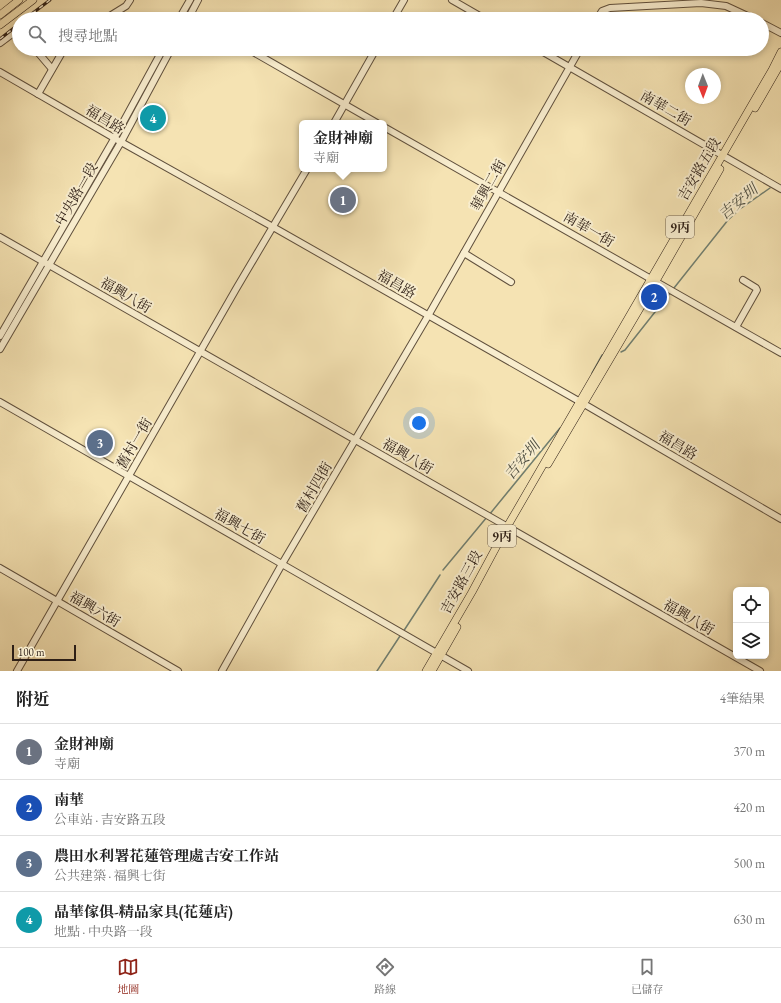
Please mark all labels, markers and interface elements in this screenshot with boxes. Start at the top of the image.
search box [12,12,769,56]
icon: search [26,23,48,45]
text: 搜尋地點 [58,26,118,45]
north arrow [685,68,721,104]
street label: 南華二街 [637,86,695,130]
street label: 福昌路 [82,100,128,138]
pin: 4 [140,103,166,133]
popup [299,120,387,172]
text: 金財神廟 [313,128,373,147]
street label: 吉安路五段 [674,134,724,204]
text: 寺廟 [313,149,339,166]
street label: 華興二街 [467,156,509,214]
street label: 中央路一段 [51,159,101,229]
water label: 吉安圳 [714,178,763,223]
pin: 1 [330,185,356,215]
street label: 南華一街 [560,207,618,251]
road number: 9丙 [666,216,694,238]
street label: 福昌路 [374,266,420,302]
street label: 福興八街 [97,273,155,317]
pin: 2 [641,282,667,312]
your location [409,413,429,433]
street label: 舊村一街 [112,414,156,472]
street label: 福昌路 [655,426,701,464]
pin: 3 [87,428,113,458]
street label: 福興八街 [379,434,437,478]
water label: 吉安圳 [500,434,545,483]
street label: 舊村四街 [292,458,336,516]
street label: 福興七街 [211,504,269,548]
road number: 9丙 [488,525,516,547]
street label: 吉安路三段 [436,547,486,617]
street label: 福興六街 [66,587,124,631]
map controls [733,587,769,659]
button: locate [733,587,769,623]
street label: 福興八街 [660,595,718,639]
button: layers [733,623,769,659]
scale bar [12,643,76,662]
text: 100 m [18,645,45,659]
text: 附近 [16,688,50,710]
text: 4筆結果 [720,690,765,707]
text: 金財神廟 [54,734,114,753]
text: 1 [26,743,32,760]
text: 370 m [734,743,765,760]
text: 寺廟 [54,755,80,772]
text: 南華 [54,790,84,809]
text: 2 [26,799,32,816]
text: 420 m [734,799,765,816]
text: 公車站 · 吉安路五段 [54,811,166,828]
text: 農田水利署花蓮管理處吉安工作站 [54,846,279,865]
text: 3 [26,855,32,872]
text: 500 m [734,855,765,872]
text: 公共建築 · 福興七街 [54,867,166,884]
text: 晶華傢俱-精品家具(花蓮店) [54,902,233,921]
text: 4 [26,911,32,928]
text: 630 m [734,911,765,928]
text: 地點 · 中央路一段 [54,923,153,940]
tab: 地圖 [117,956,139,996]
tab: 路線 [374,956,396,996]
tab: 已儲存 [631,956,664,996]

